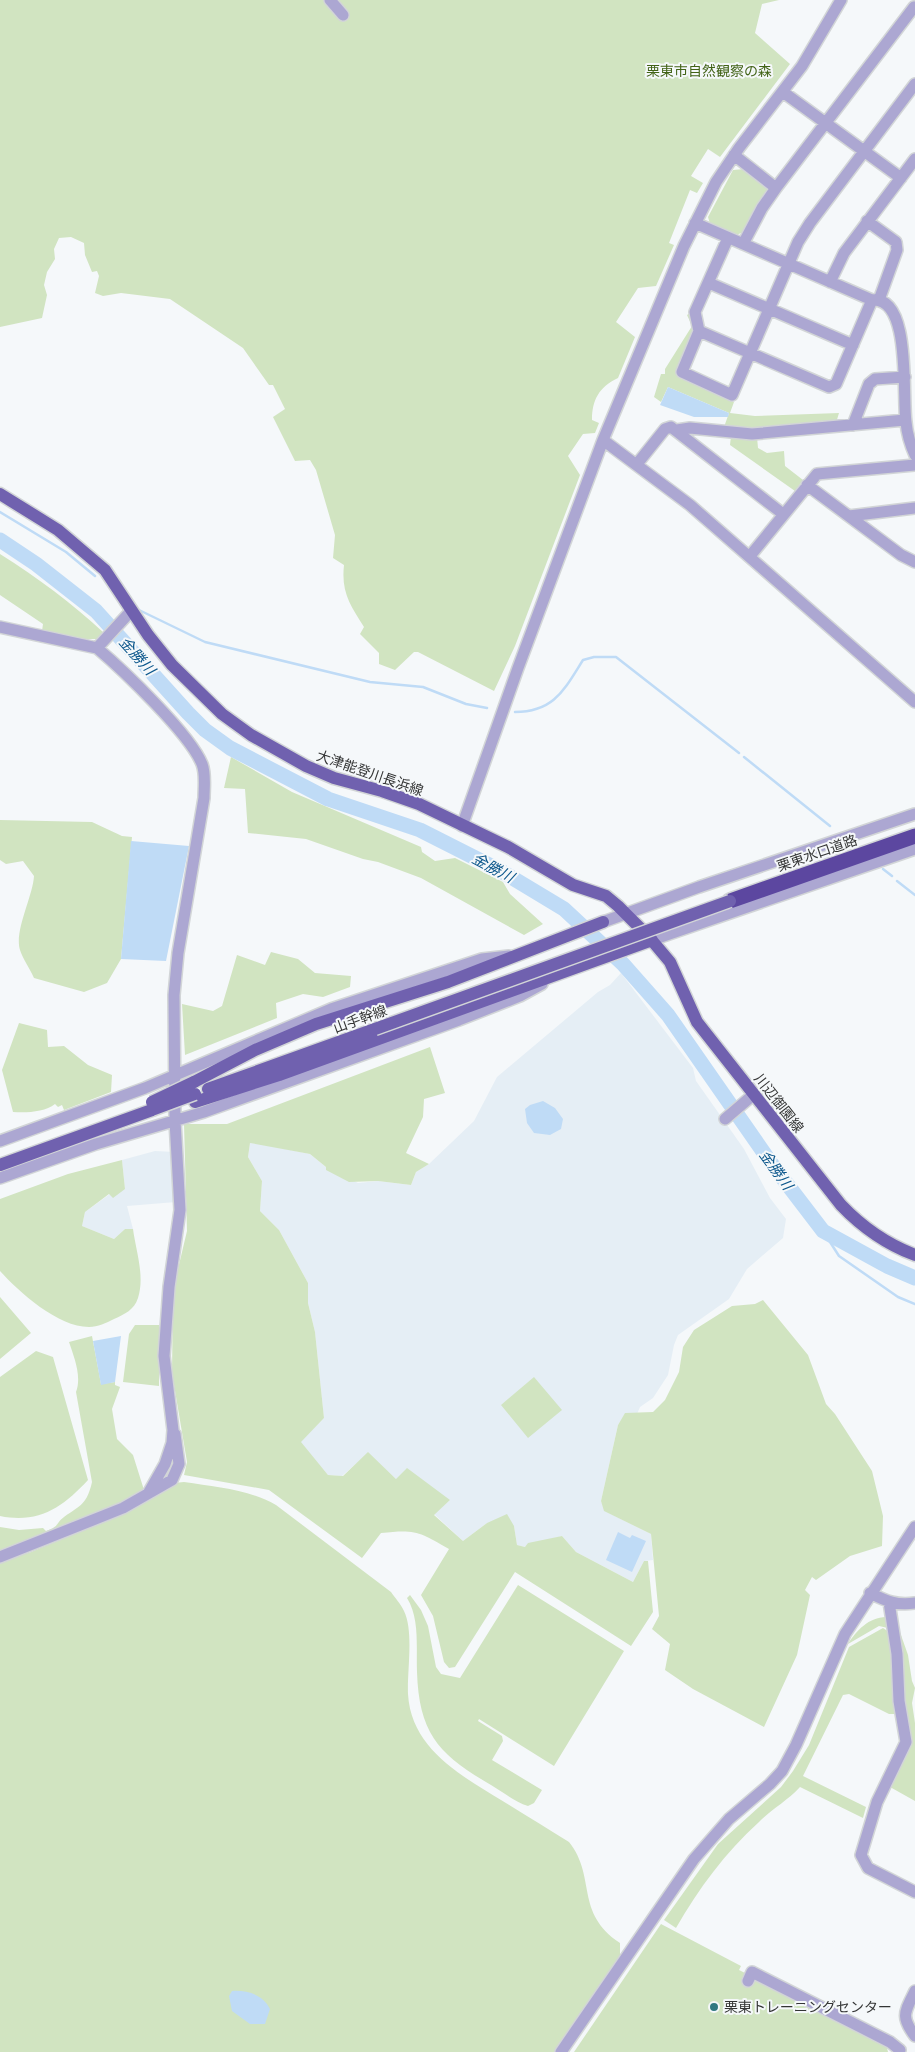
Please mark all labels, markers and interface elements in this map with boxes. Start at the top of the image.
park label: 栗東市自然観察の森 [646,63,772,79]
water label: 金勝川 [115,633,160,680]
street label: 大津能登川長浜線 [314,747,426,799]
street label: 栗東水口道路 [775,832,859,874]
water label: 金勝川 [469,849,519,887]
street label: 山手幹線 [331,1002,389,1036]
street label: 川辺御園線 [751,1070,807,1136]
water label: 金勝川 [755,1147,798,1195]
place label: 栗東トレーニングセンター [724,1999,892,2015]
marker: 栗東トレーニングセンター [708,2001,720,2013]

